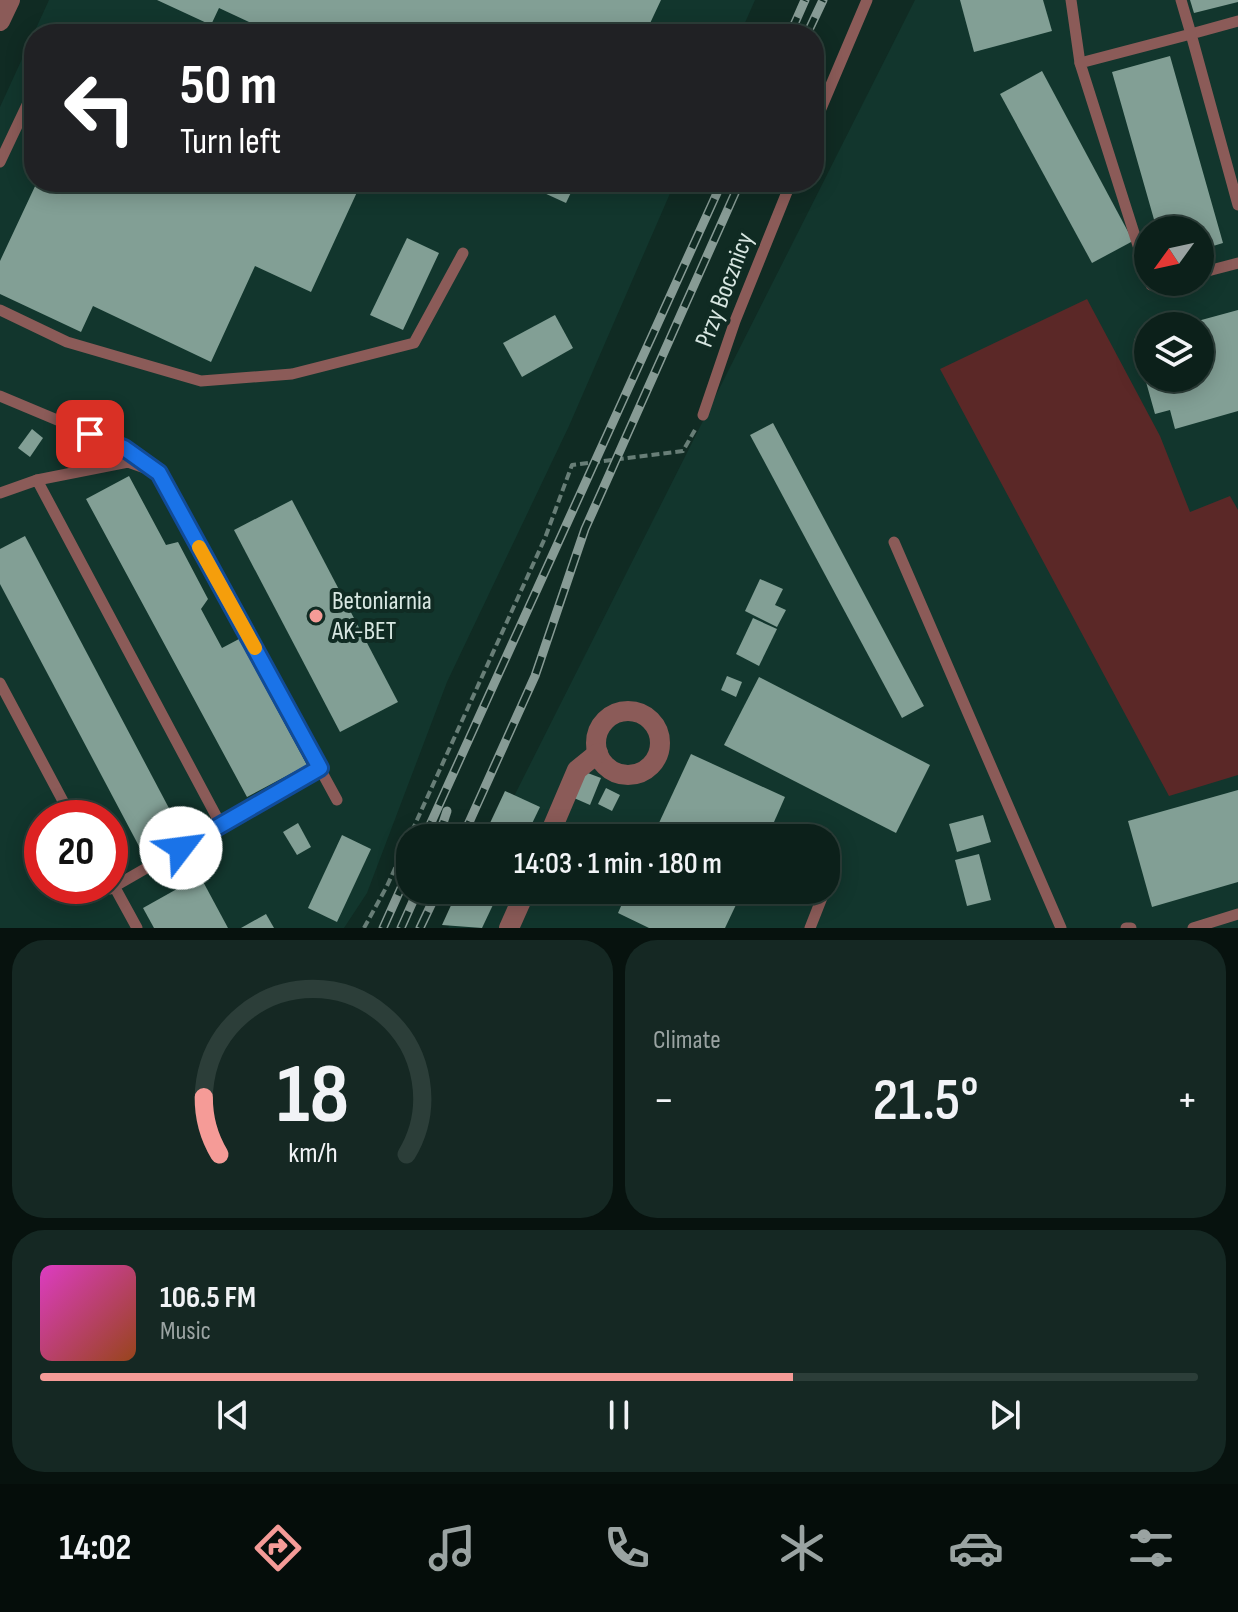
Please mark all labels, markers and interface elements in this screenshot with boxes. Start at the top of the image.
text: 50 m [180,53,277,120]
icon: left [48,56,152,160]
text: Turn left [180,121,281,164]
north arrow [1134,216,1214,296]
map controls [1134,216,1214,392]
street label: Przy Bocznicy [689,228,761,352]
button: layers [1134,312,1214,392]
pin [56,400,124,468]
icon: arrive [68,412,112,456]
place label: Betoniarnia AK-BET [331,586,432,647]
marker: Betoniarnia AK-BET [307,607,325,625]
speed limit sign: 20 [24,800,128,904]
position arrow [139,806,223,890]
text: 14:03 · 1 min · 180 m [514,846,722,882]
text: Climate [653,1025,721,1056]
text: 18 [277,1046,348,1146]
text: 21.5° [872,1065,979,1137]
text: − [653,1074,675,1127]
text: + [1176,1074,1198,1127]
text: km/h [288,1136,337,1171]
text: 106.5 FM [160,1280,256,1316]
text: Music [160,1316,211,1347]
icon: previous [211,1393,255,1437]
icon: pause [597,1393,641,1437]
icon: next [983,1393,1027,1437]
icon: directions [250,1520,306,1576]
icon: music [424,1520,480,1576]
icon: phone [599,1520,655,1576]
icon: climate [774,1520,830,1576]
icon: car [948,1520,1004,1576]
icon: filters [1123,1520,1179,1576]
text: 14:02 [59,1527,131,1570]

